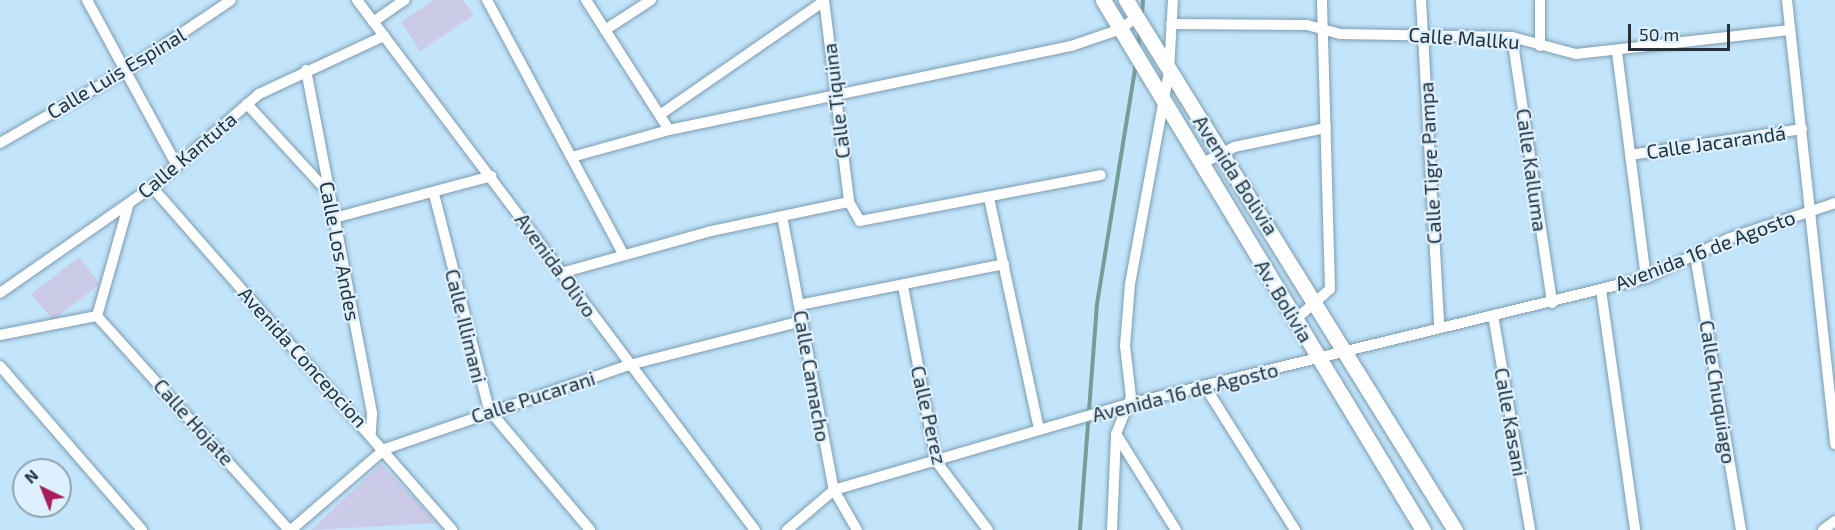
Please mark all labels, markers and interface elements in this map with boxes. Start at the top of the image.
scale bar [1631,12,1733,50]
street label: Calle Luis Espinal [42,22,190,124]
street label: Calle Mallku [1408,22,1520,54]
text: 50 m [1639,23,1679,45]
street label: Calle Tiquina [817,42,855,160]
street label: Calle Tigre Pampa [1414,81,1446,245]
street label: Calle Kantuta [133,107,241,203]
street label: Calle Kalluma [1511,107,1553,233]
street label: Avenida Bolivia [1188,111,1284,239]
street label: Calle Jacarandá [1644,120,1788,164]
street label: Calle Los Andes [315,179,365,323]
street label: Avenida 16 de Agosto [1611,205,1799,295]
street label: Avenida Olivo [510,208,602,322]
street label: Av. Bolivia [1250,255,1318,347]
street label: Calle Illimani [440,267,492,385]
street label: Avenida Concepcion [234,282,372,432]
street label: Calle Camacho [789,308,835,444]
street label: Calle Chuquiago [1695,318,1741,466]
street label: Avenida 16 de Agosto [1089,357,1281,427]
street label: Calle Perez [906,363,952,467]
street label: Calle Pucarani [468,366,598,428]
street label: Calle Kasani [1490,366,1532,478]
street label: Calle Hojate [149,374,239,470]
north arrow [12,458,72,518]
text: N [20,465,41,487]

